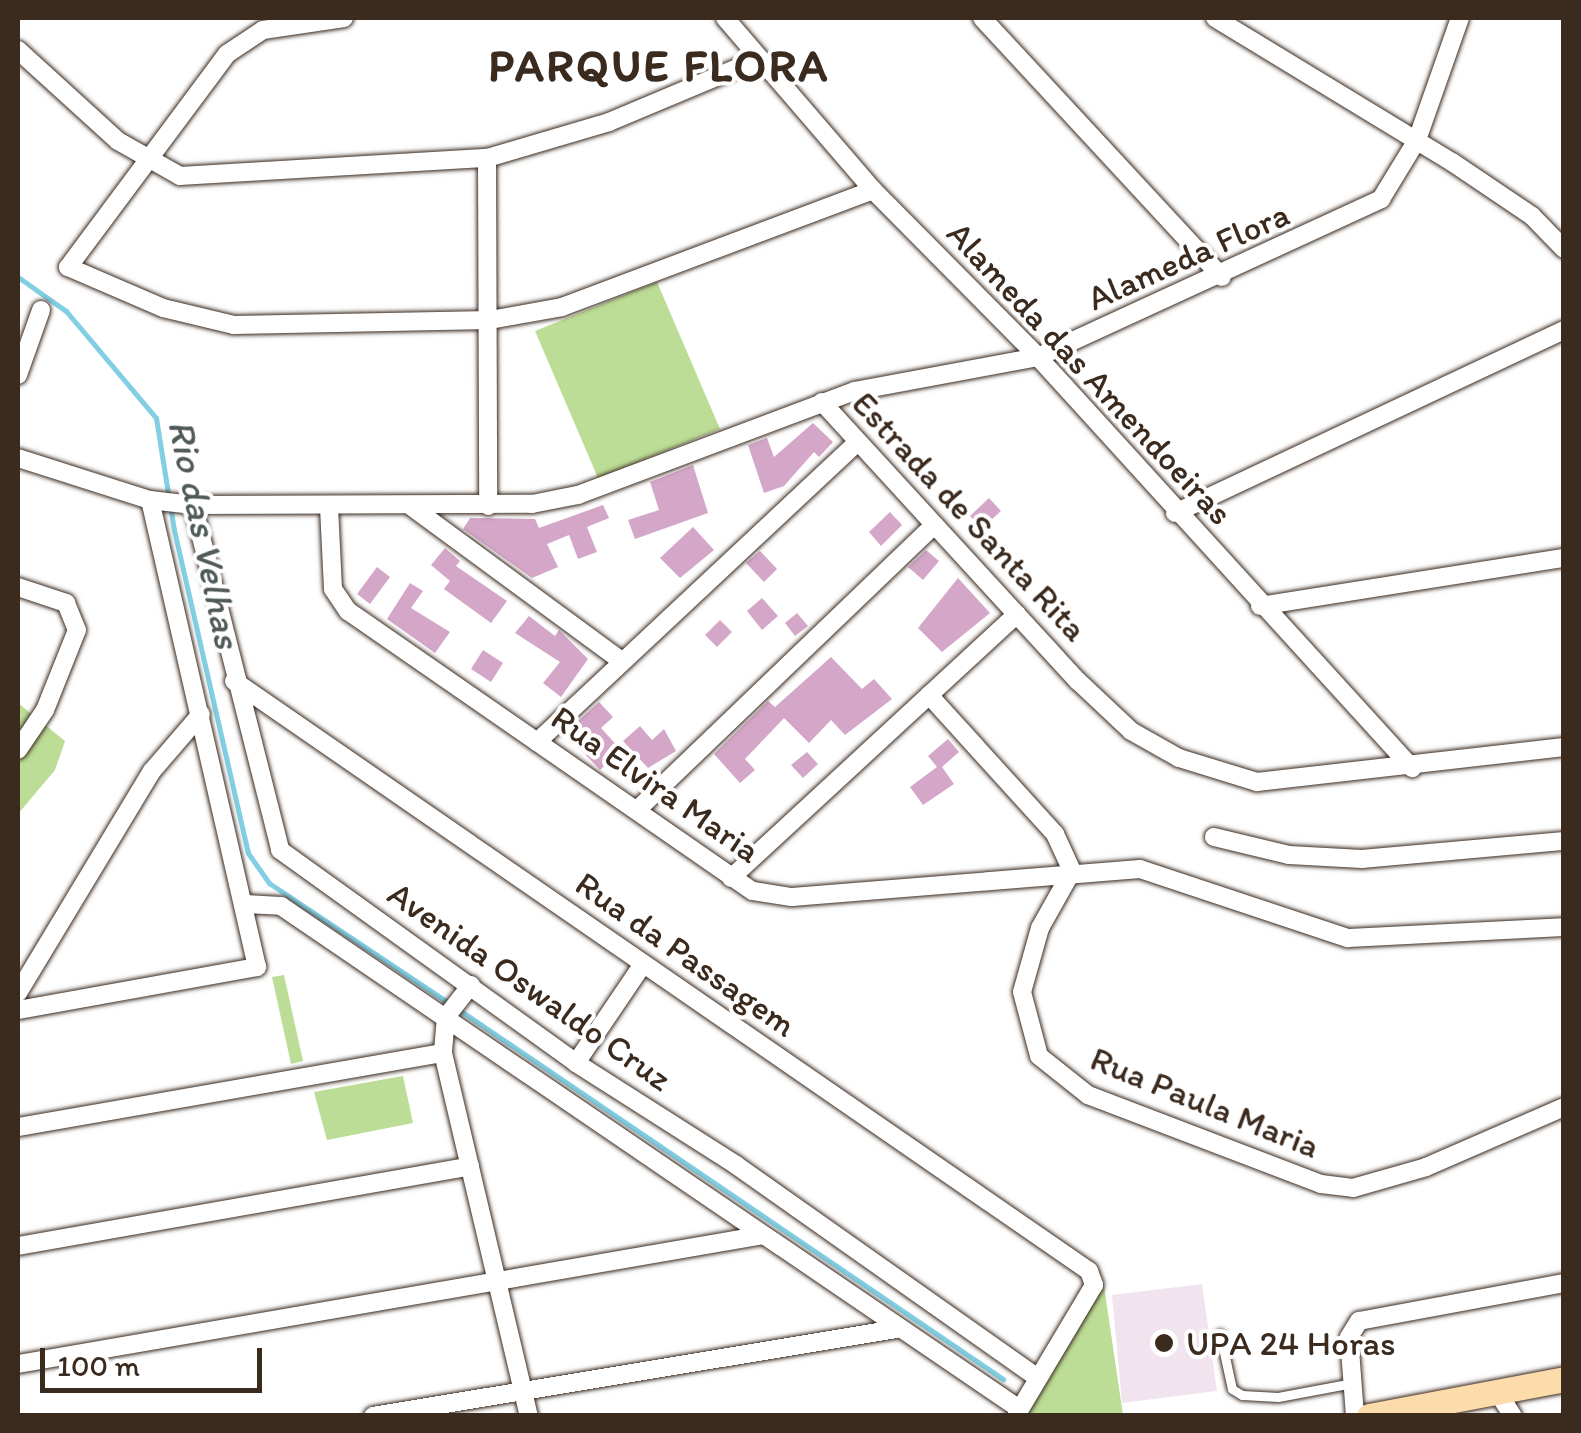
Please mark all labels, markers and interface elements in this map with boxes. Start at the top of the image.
district label: PARQUE FLORA [487,39,831,93]
street label: Alameda Flora [1081,193,1295,319]
street label: Alameda das Amendoeiras [939,213,1241,533]
street label: Estrada de Santa Rita [844,383,1096,649]
water label: Rio das Velhas [158,416,250,652]
street label: Rua Elvira Maria [543,696,769,872]
street label: Rua da Passagem [567,862,805,1046]
street label: Avenida Oswaldo Cruz [380,872,680,1100]
street label: Rua Paula Maria [1084,1037,1326,1167]
place label: UPA 24 Horas [1186,1322,1396,1364]
scale bar [45,1328,268,1390]
marker: UPA 24 Horas [1151,1330,1177,1356]
text: 100 m [57,1347,140,1384]

